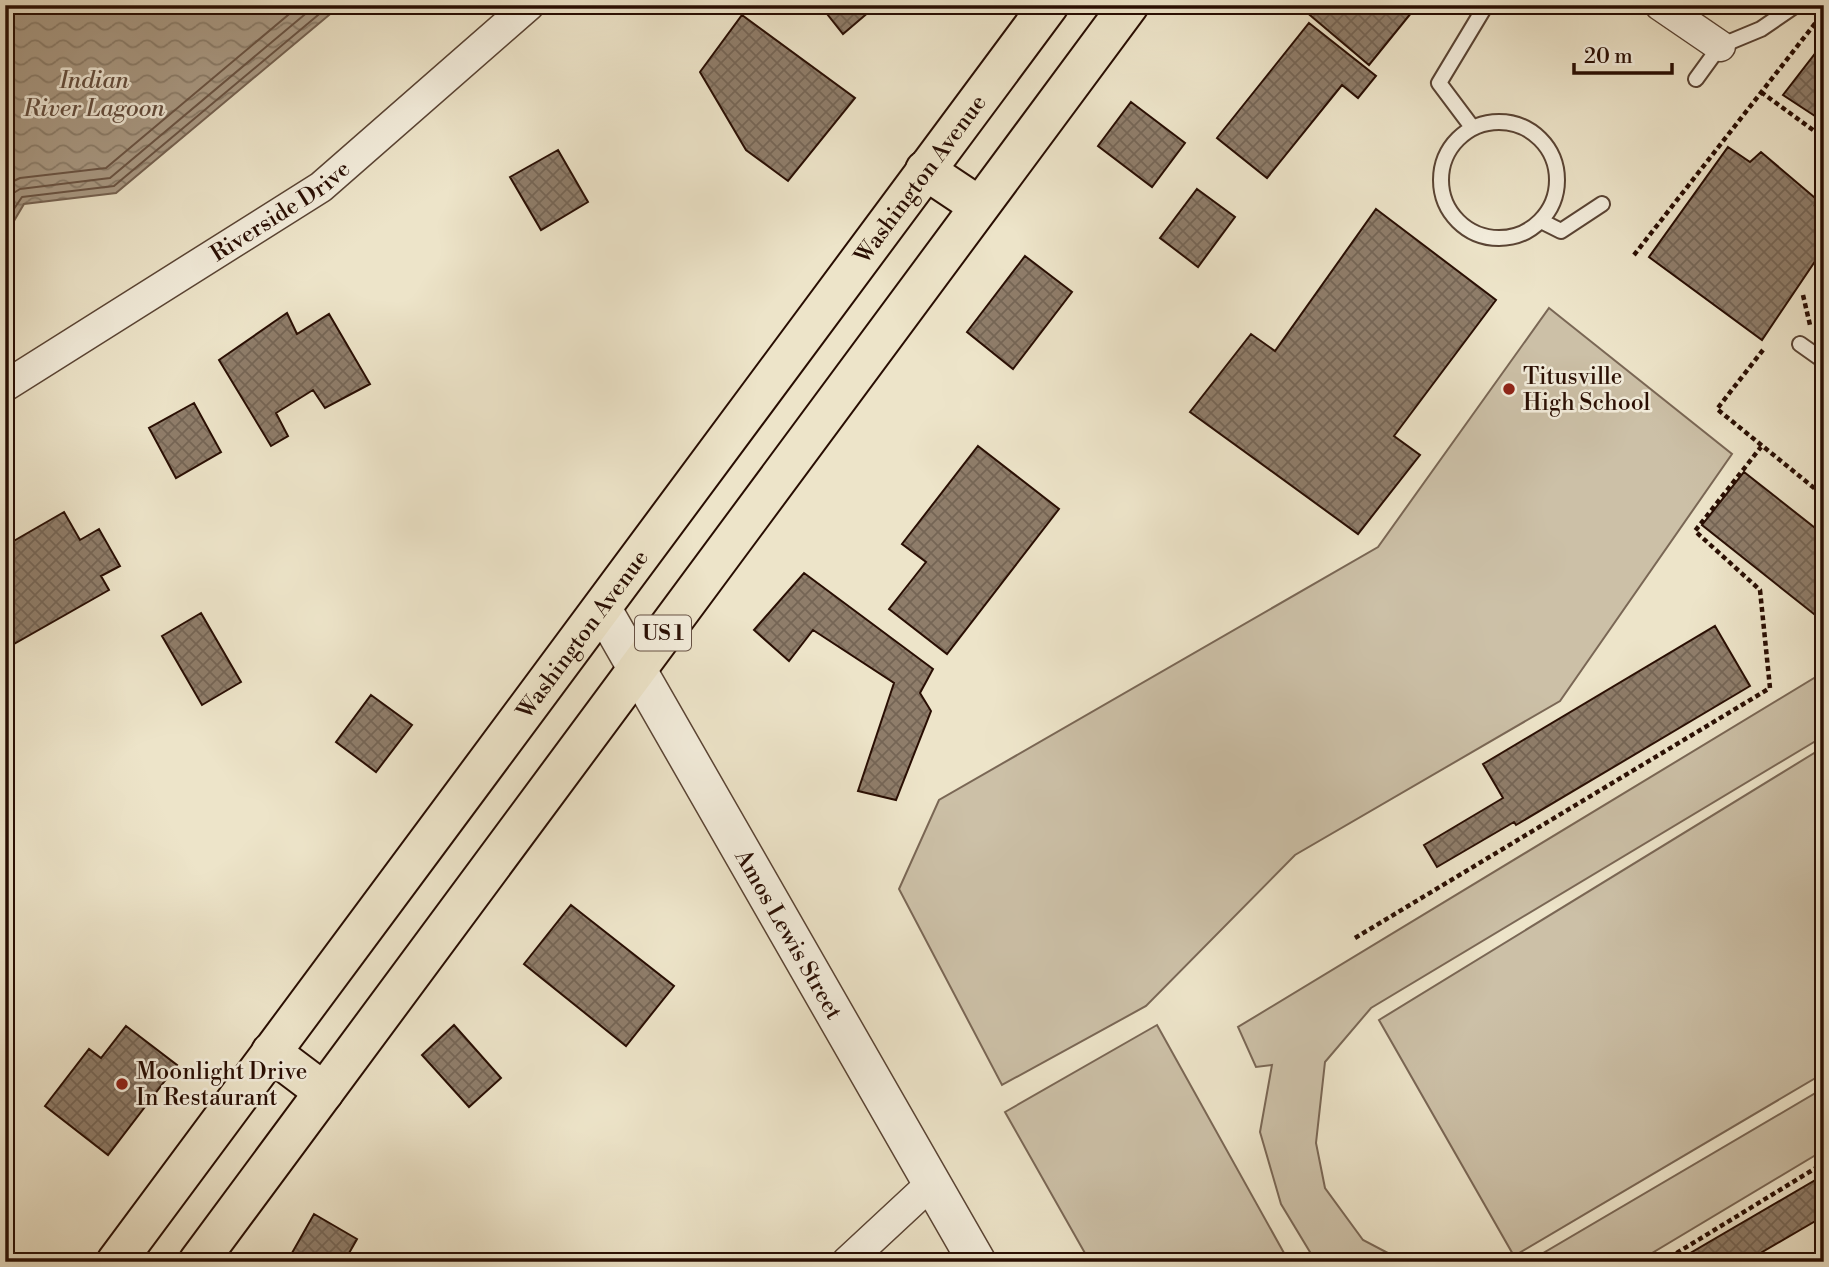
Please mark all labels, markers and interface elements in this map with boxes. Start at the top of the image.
scale bar [1574,32,1672,76]
text: 20 m [1584,44,1633,70]
water label: Indian River Lagoon [22,66,165,124]
street label: Washington Avenue [848,89,993,270]
street label: Riverside Drive [205,155,356,268]
place label: Titusville High School [1523,363,1651,417]
marker: Titusville High School [1501,381,1517,397]
street label: Washington Avenue [510,545,655,725]
road number: US 1 [635,616,691,650]
street label: Amos Lewis Street [728,844,848,1025]
place label: Moonlight Drive In Restaurant [136,1058,307,1112]
marker: Moonlight Drive In Restaurant [114,1076,130,1092]

